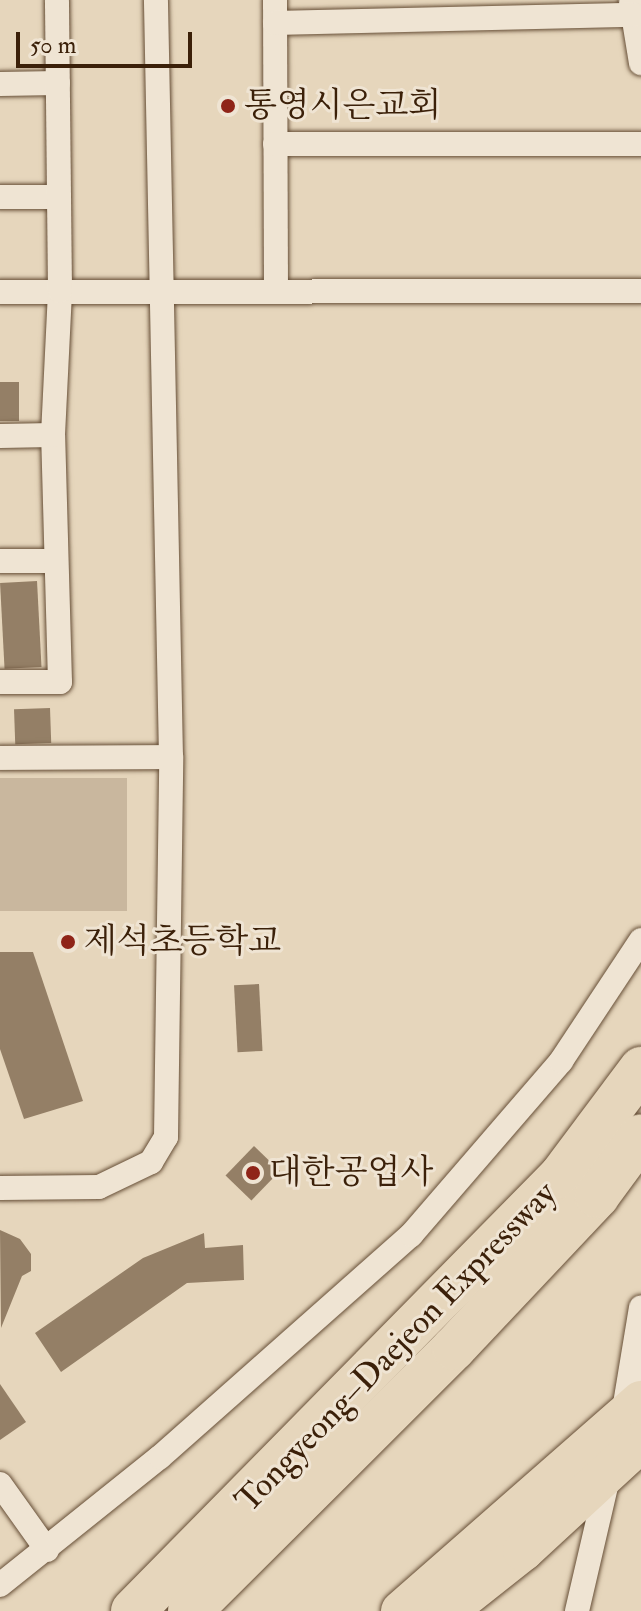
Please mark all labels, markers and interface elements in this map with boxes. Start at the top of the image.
scale bar [20,16,196,66]
text: 50 m [30,30,76,61]
place label: 통영시은교회 [244,86,441,126]
marker: 통영시은교회 [219,97,237,115]
place label: 제석초등학교 [84,922,281,962]
marker: 제석초등학교 [59,933,77,951]
place label: 대한공업사 [269,1153,433,1193]
marker: 대한공업사 [244,1164,262,1182]
street label: Tongyeong–Daejeon Expressway [227,1173,565,1521]

